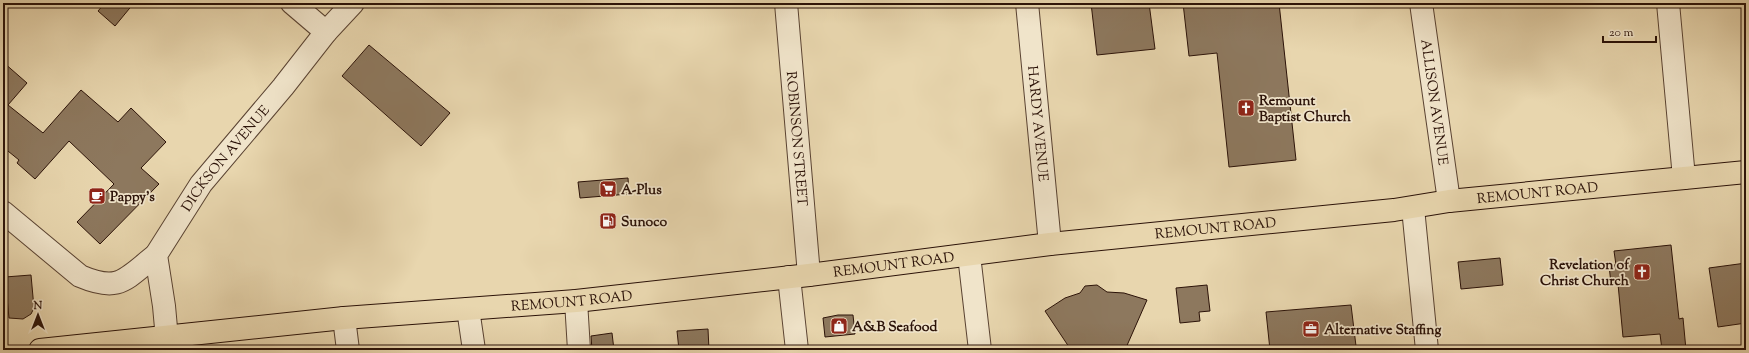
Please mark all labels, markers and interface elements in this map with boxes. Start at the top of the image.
scale bar [1603,18,1656,44]
text: 20 m [1609,24,1634,42]
street label: ALLISON AVENUE [1414,38,1452,167]
street label: HARDY AVENUE [1021,65,1052,183]
street label: ROBINSON STREET [780,70,811,207]
place label: Remount Baptist Church [1259,92,1352,128]
church icon: Remount Baptist Church [1236,98,1256,118]
street label: DICKSON AVENUE [178,101,276,216]
street label: REMOUNT ROAD [1476,178,1599,210]
supermarket icon: A-Plus [598,179,618,199]
place label: A-Plus [621,181,662,201]
cafe icon: Pappy's [87,186,107,206]
place label: Pappy's [110,188,155,208]
fuel station icon: Sunoco [598,211,618,231]
place label: Sunoco [621,213,668,233]
street label: REMOUNT ROAD [1154,214,1277,246]
street label: REMOUNT ROAD [832,248,956,284]
place label: Revelation of Christ Church [1540,256,1630,292]
church icon: Revelation of Christ Church [1632,262,1652,282]
street label: REMOUNT ROAD [510,287,634,318]
north arrow [18,295,58,335]
text: N [33,298,43,314]
shop icon: A&B Seafood [829,316,849,336]
place label: A&B Seafood [852,318,937,338]
office icon: Alternative Staffing [1301,319,1321,339]
place label: Alternative Staffing [1324,321,1441,341]

